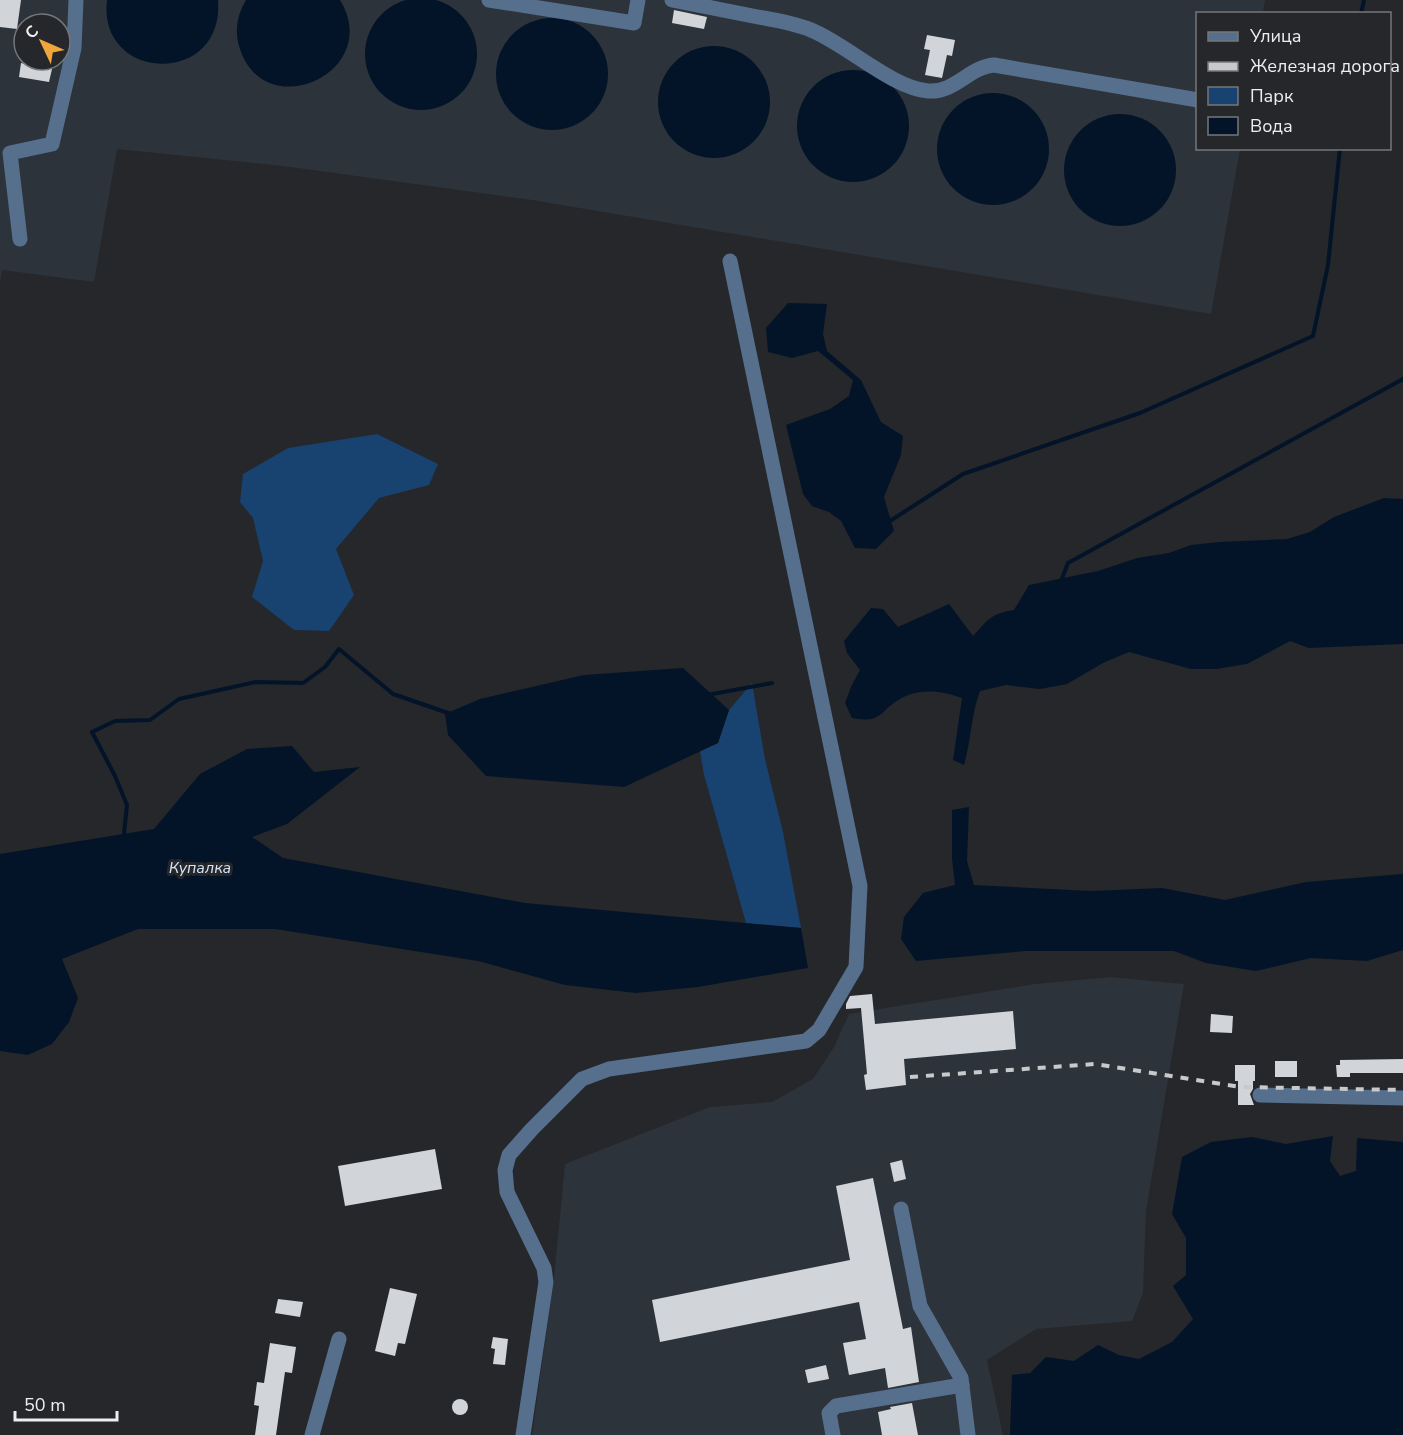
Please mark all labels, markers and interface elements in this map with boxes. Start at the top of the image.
north arrow [12,12,72,72]
legend [1196,12,1391,150]
text: С [20,21,44,44]
text: Улица [1249,24,1301,48]
text: Железная дорога [1250,54,1400,78]
text: Парк [1250,84,1294,108]
text: Вода [1250,114,1293,138]
water label: Купалка [169,857,231,879]
scale bar [15,1384,117,1422]
text: 50 m [24,1393,66,1417]

